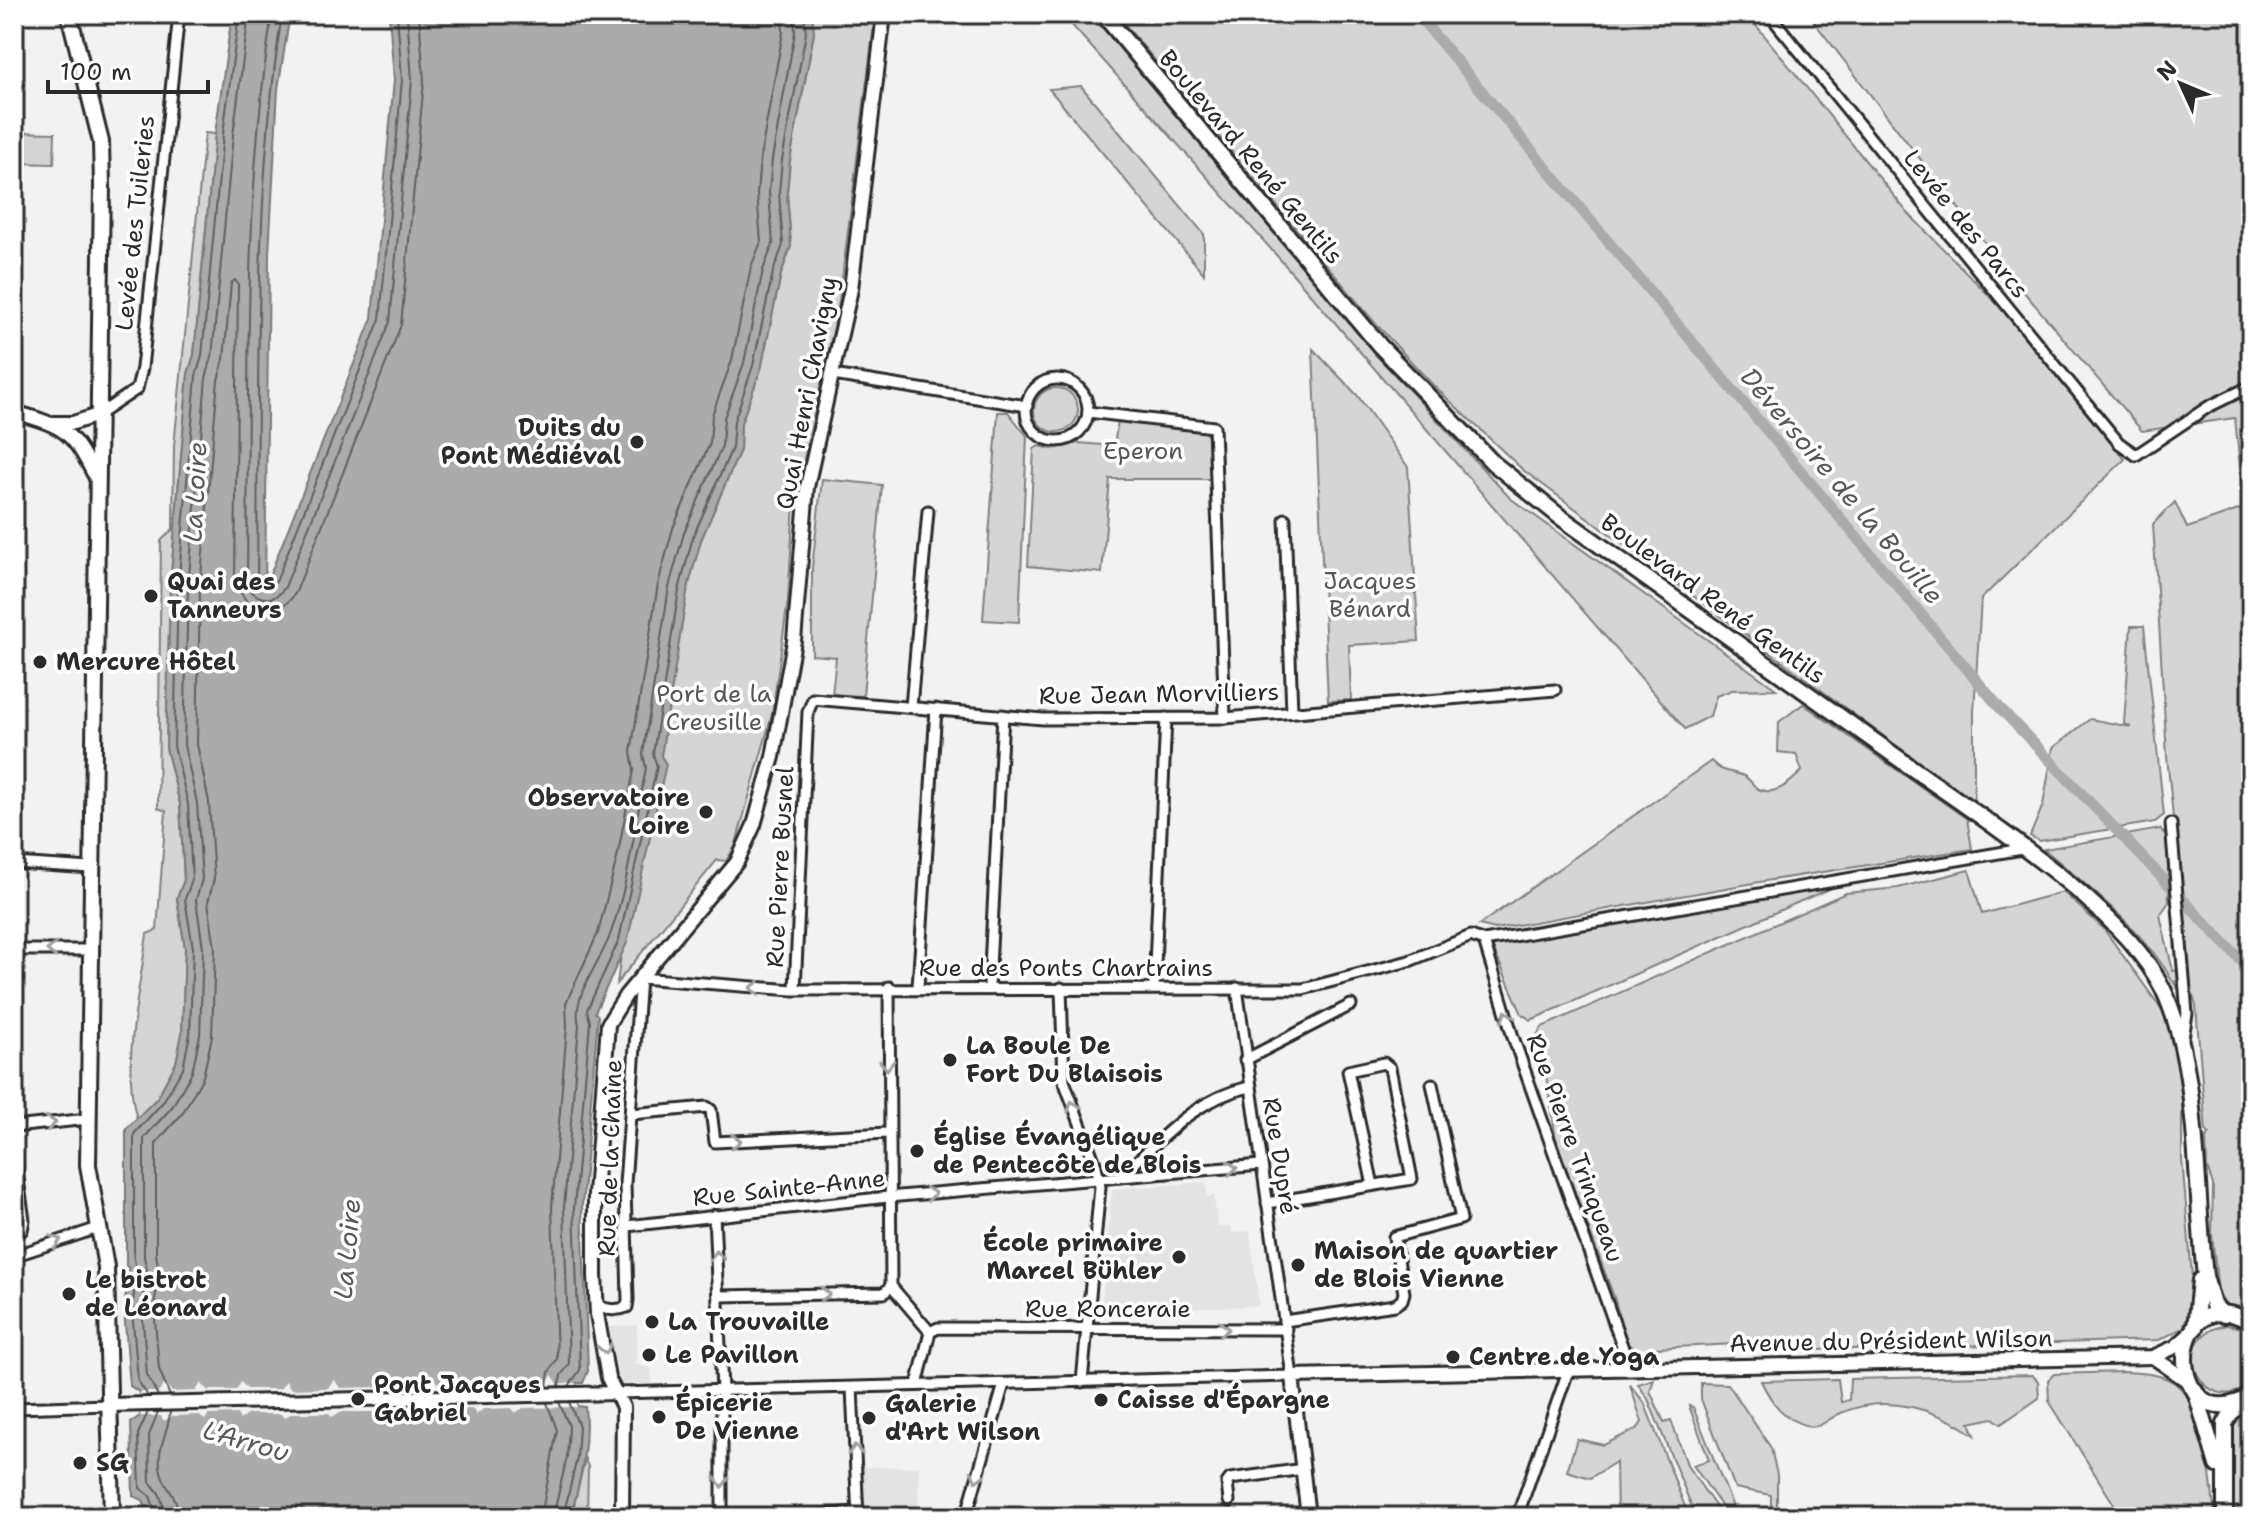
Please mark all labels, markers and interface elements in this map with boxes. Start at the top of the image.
street label: Boulevard René Gentils [1152,43,1350,271]
scale bar [48,44,208,94]
north arrow [2141,44,2221,124]
text: N [2150,54,2183,87]
text: 100 m [60,56,132,88]
street label: Levée des Tuileries [108,114,162,332]
street label: Levée des Parcs [1896,143,2036,305]
street label: Quai Henri Chavigny [769,274,845,512]
water label: Déversoire de la Bouille [1733,360,1952,611]
place label: Duits du Pont Médiéval [441,412,621,472]
marker: Duits du Pont Médiéval [628,433,646,451]
park label: Eperon [1103,435,1183,467]
water label: La Loire [174,441,215,543]
street label: Boulevard René Gentils [1594,506,1832,692]
park label: Jacques Bénard [1323,565,1417,625]
place label: Quai des Tanneurs [167,566,282,626]
marker: Quai des Tanneurs [142,587,160,605]
place label: Mercure Hôtel [56,646,236,678]
marker: Mercure Hôtel [31,653,49,671]
street label: Rue Jean Morvilliers [1038,676,1280,712]
park label: Port de la Creusille [656,678,772,738]
street label: Rue Pierre Busnel [759,765,801,968]
place label: Observatoire Loire [527,782,690,842]
marker: Observatoire Loire [697,803,715,821]
one-way arrow [45,942,58,959]
street label: Rue des Ponts Chartrains [919,952,1213,984]
one-way arrow [748,980,761,997]
one-way arrow [1500,1009,1516,1023]
street label: Rue Pierre Trinqueau [1519,1029,1631,1267]
place label: La Boule De Fort Du Blaisois [966,1030,1163,1090]
marker: La Boule De Fort Du Blaisois [941,1051,959,1069]
street label: Rue de la Chaîne [591,1059,629,1257]
one-way arrow [878,1059,896,1072]
street label: Rue Dupré [1255,1095,1305,1217]
one-way arrow [1066,1100,1083,1114]
one-way arrow [45,1114,58,1131]
place label: Église Évangélique de Pentecôte de Blois [933,1119,1201,1181]
one-way arrow [730,1133,743,1150]
marker: Église Évangélique de Pentecôte de Blois [908,1142,926,1160]
one-way arrow [1226,1159,1239,1176]
street label: Rue Sainte-Anne [691,1162,887,1214]
one-way arrow [925,1186,938,1203]
water label: La Loire [325,1197,368,1301]
place label: École primaire Marcel Bühler [983,1225,1163,1287]
one-way arrow [48,1235,62,1251]
place label: Maison de quartier de Blois Vienne [1314,1235,1558,1295]
marker: École primaire Marcel Bühler [1170,1248,1188,1266]
one-way arrow [709,1249,726,1262]
marker: Maison de quartier de Blois Vienne [1289,1256,1307,1274]
place label: Le bistrot de Léonard [85,1264,228,1324]
marker: Le bistrot de Léonard [60,1285,78,1303]
one-way arrow [819,1285,832,1303]
street label: Rue Ronceraie [1025,1293,1191,1325]
place label: La Trouvaille [668,1306,829,1338]
marker: La Trouvaille [643,1313,661,1331]
one-way arrow [1218,1320,1231,1338]
street label: Avenue du Président Wilson [1729,1322,2053,1360]
place label: Le Pavillon [665,1339,799,1371]
place label: Centre de Yoga [1469,1341,1660,1373]
one-way arrow [596,1342,613,1356]
marker: Le Pavillon [640,1346,658,1364]
marker: Centre de Yoga [1444,1348,1462,1366]
place label: Pont Jacques Gabriel [374,1369,541,1429]
place label: Caisse d'Épargne [1117,1382,1330,1416]
place label: Épicerie De Vienne [675,1385,799,1447]
place label: Galerie d'Art Wilson [885,1388,1040,1448]
marker: Pont Jacques Gabriel [349,1390,367,1408]
marker: Caisse d'Épargne [1092,1391,1110,1409]
marker: Épicerie De Vienne [650,1408,668,1426]
marker: Galerie d'Art Wilson [860,1409,878,1427]
water label: L'Arrou [199,1412,293,1469]
one-way arrow [847,1443,864,1456]
place label: SG [96,1447,129,1479]
marker: SG [71,1454,89,1472]
one-way arrow [970,1470,987,1484]
one-way arrow [713,1476,731,1489]

